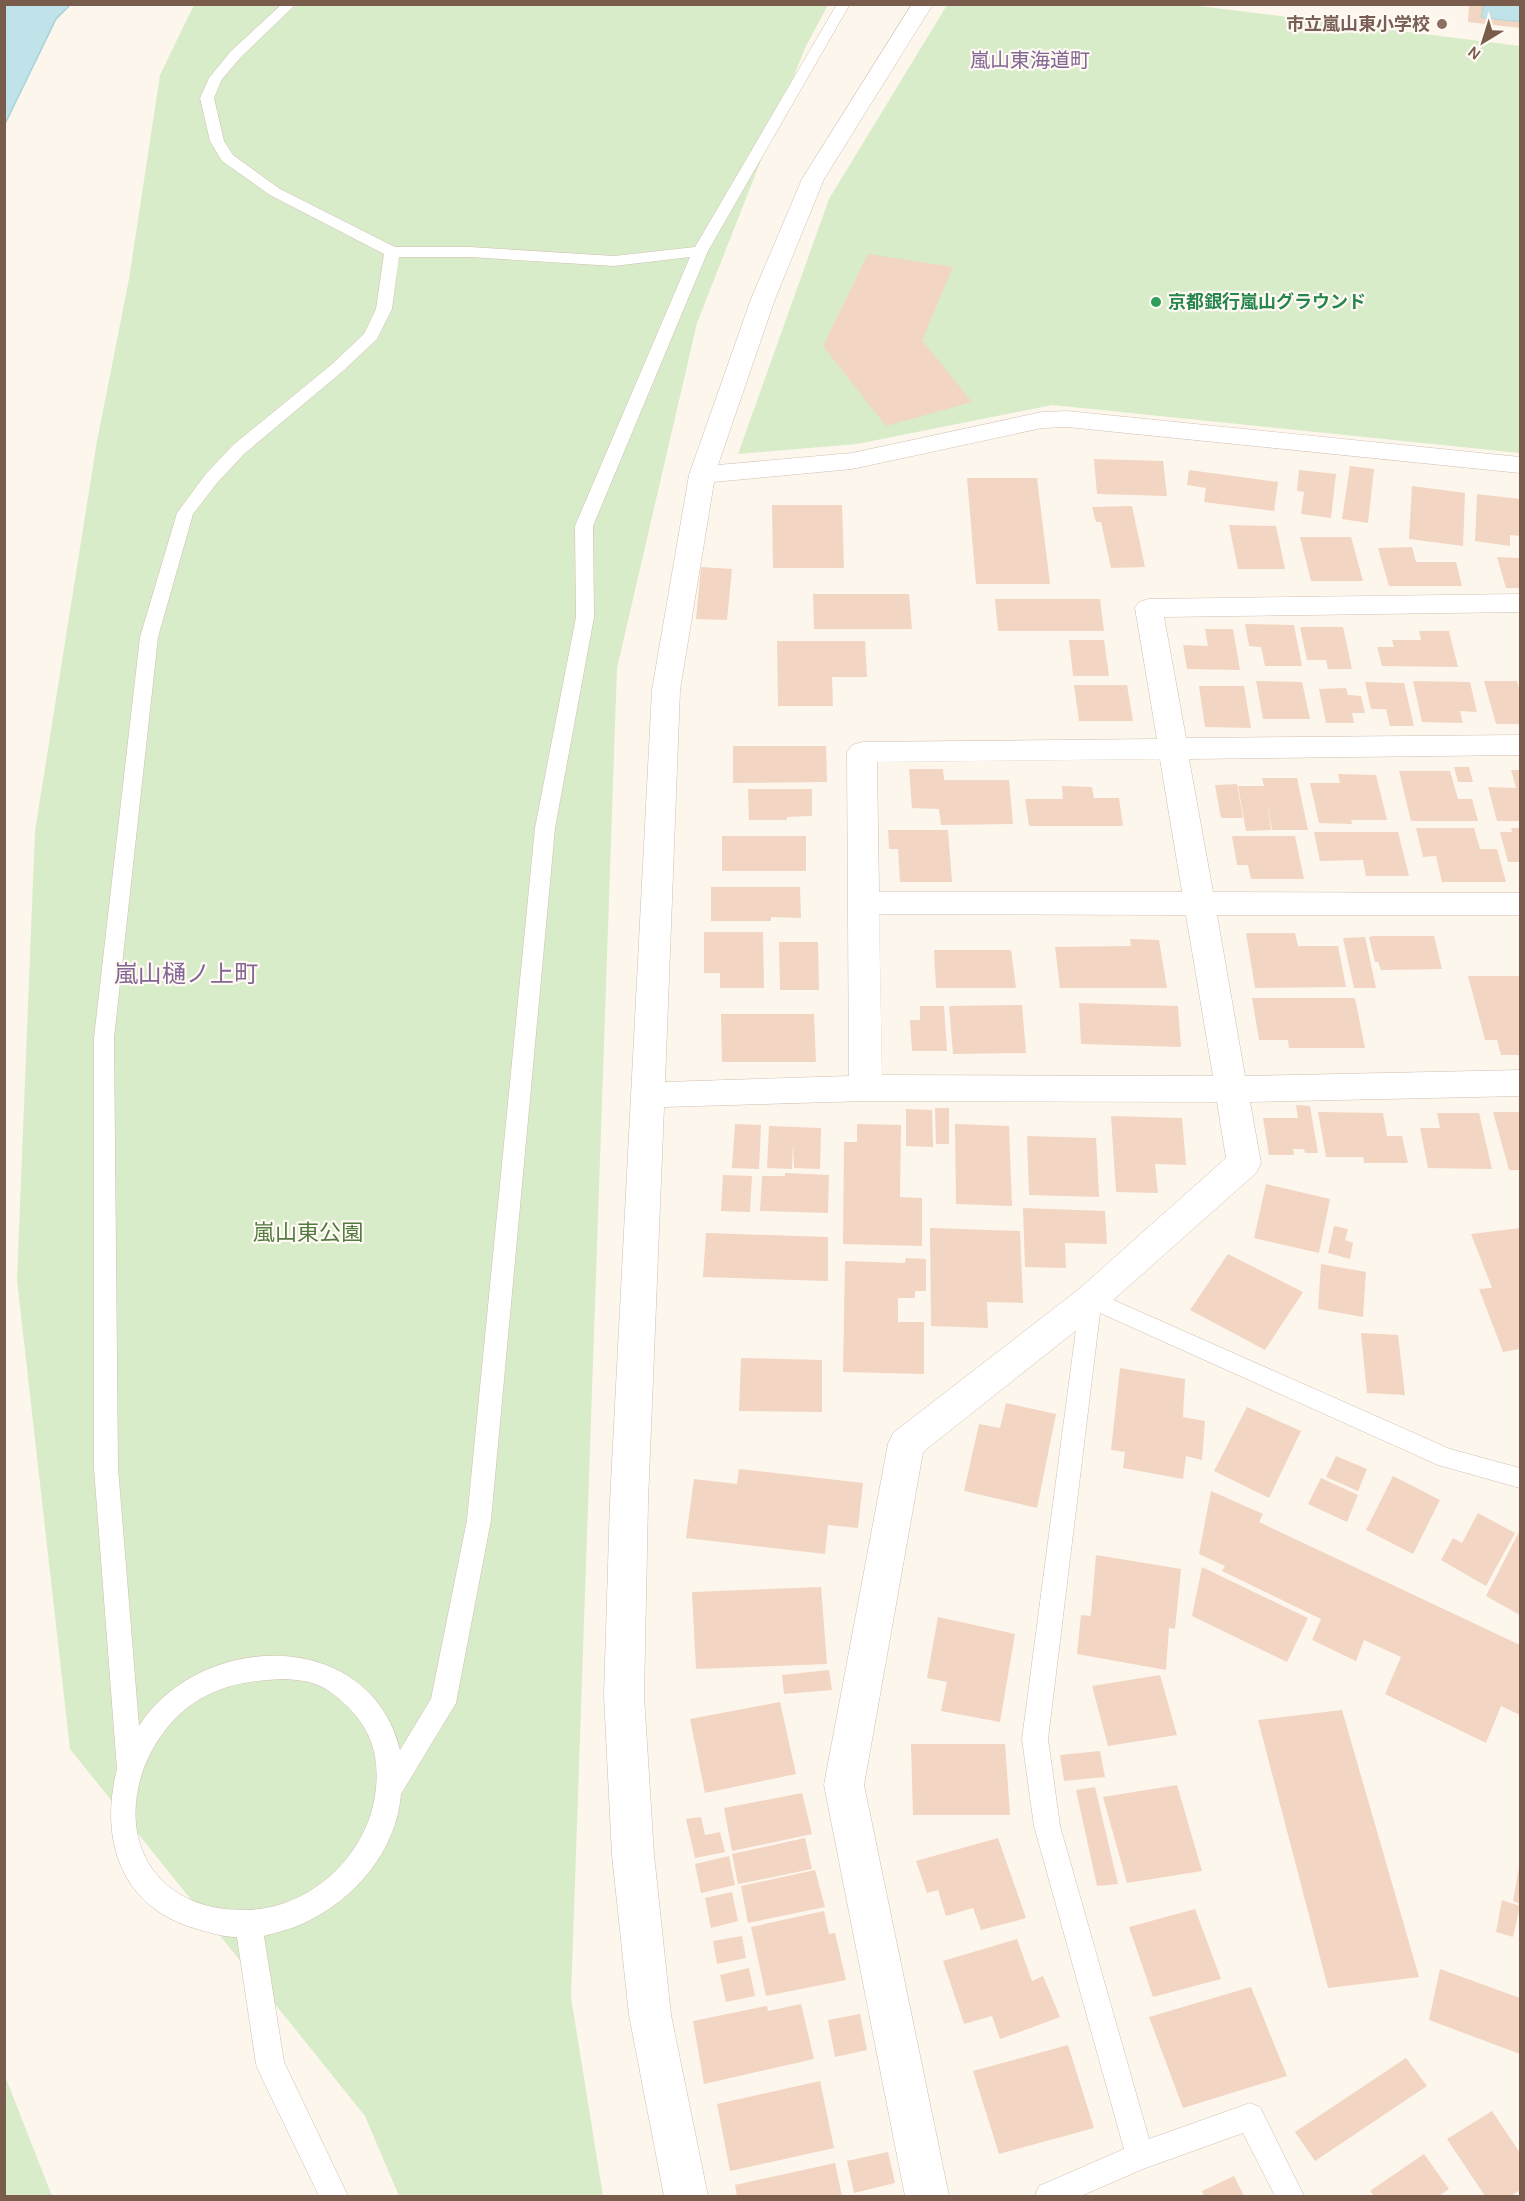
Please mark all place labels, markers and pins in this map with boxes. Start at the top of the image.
place label: 市立嵐山東小学校 [1286,13,1430,35]
marker: 市立嵐山東小学校 [1435,17,1449,31]
place label: 京都銀行嵐山グラウンド [1168,291,1366,313]
marker: 京都銀行嵐山グラウンド [1149,295,1163,309]

